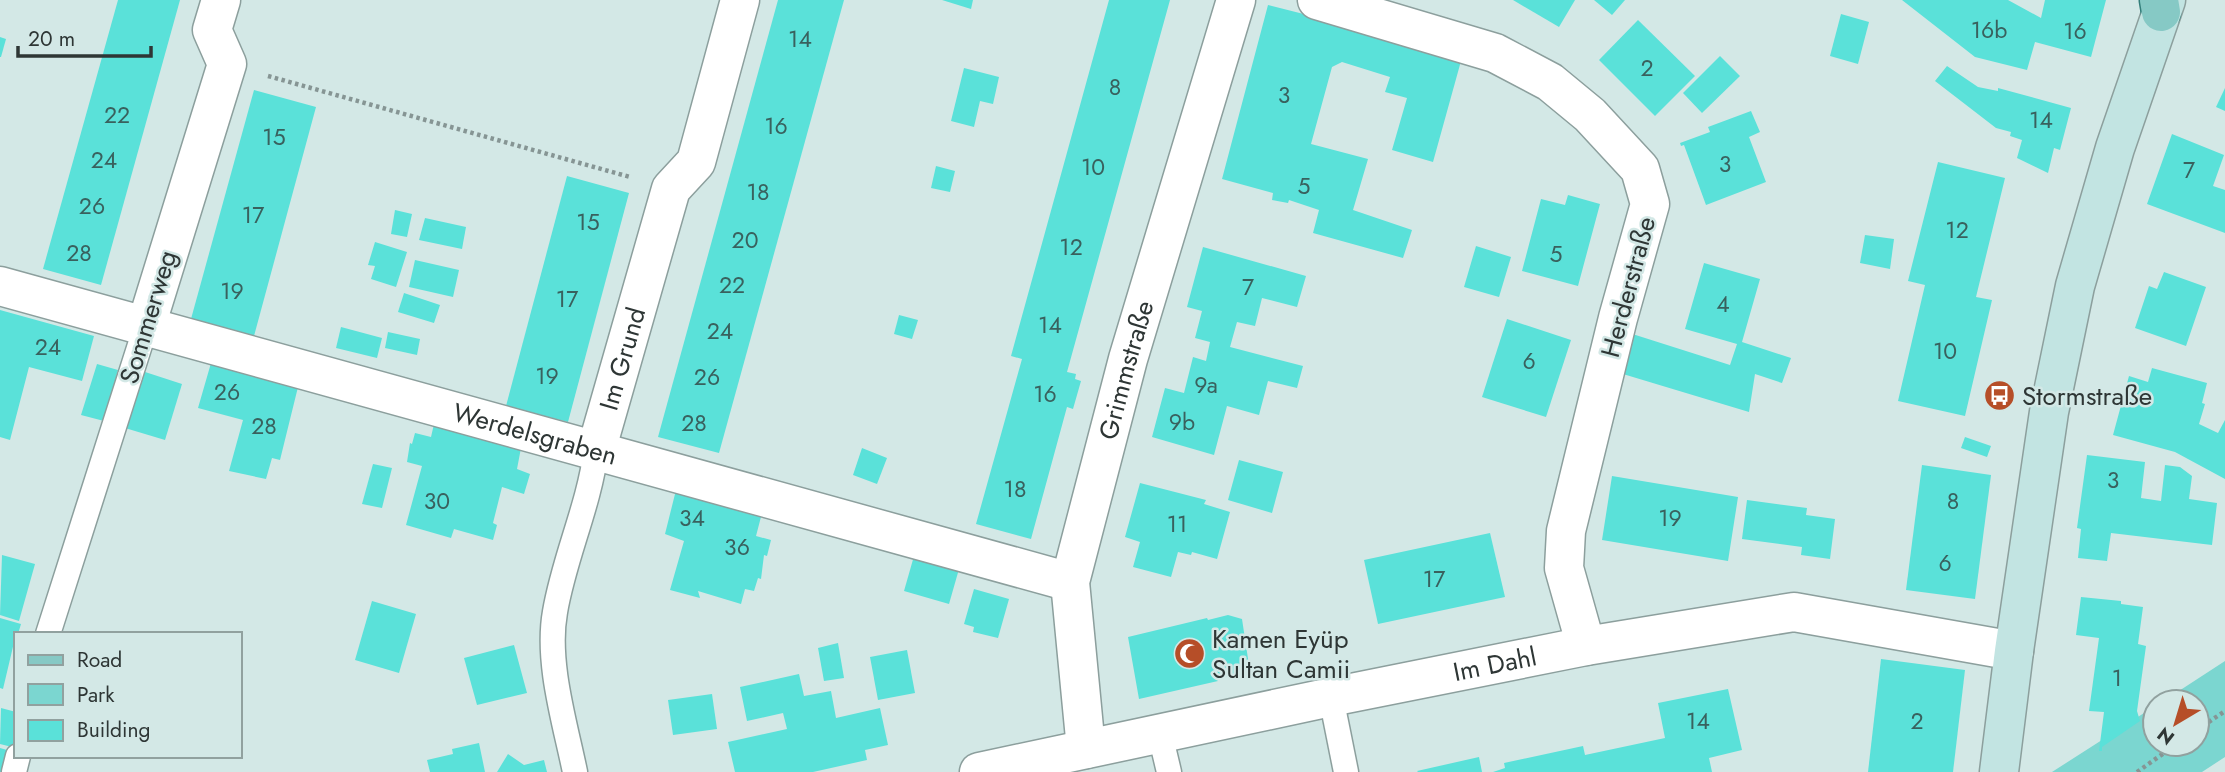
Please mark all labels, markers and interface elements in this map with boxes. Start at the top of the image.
house number: 16b [1971,13,2007,47]
scale bar [18,14,150,58]
house number: 16 [2063,14,2087,48]
house number: 14 [788,22,812,56]
text: 20 m [28,24,75,54]
house number: 2 [1640,51,1654,85]
house number: 8 [1109,70,1121,104]
house number: 3 [1278,78,1290,112]
house number: 22 [104,98,130,132]
house number: 14 [2029,103,2053,137]
house number: 16 [764,109,788,143]
house number: 15 [262,120,286,154]
house number: 24 [91,143,117,177]
house number: 3 [1719,147,1731,181]
house number: 10 [1081,150,1105,184]
house number: 7 [2183,153,2195,187]
house number: 5 [1298,169,1311,203]
house number: 18 [747,175,769,209]
house number: 26 [79,189,105,223]
house number: 17 [242,198,264,232]
house number: 15 [576,205,600,239]
street label: Herderstraße [1591,212,1665,362]
house number: 12 [1945,213,1969,247]
house number: 20 [732,223,758,257]
house number: 12 [1059,230,1083,264]
house number: 28 [66,236,92,270]
house number: 5 [1550,237,1563,271]
street label: Sommerweg [110,246,186,388]
house number: 22 [719,268,745,302]
house number: 7 [1242,270,1254,304]
house number: 19 [220,274,244,308]
house number: 17 [556,282,578,316]
house number: 4 [1716,287,1730,321]
street label: Grimmstraße [1089,296,1164,444]
street label: Im Grund [590,303,655,415]
house number: 14 [1038,308,1062,342]
house number: 24 [707,314,733,348]
house number: 24 [35,330,61,364]
house number: 10 [1933,334,1957,368]
house number: 6 [1522,344,1536,378]
house number: 19 [535,359,559,393]
house number: 26 [694,360,720,394]
house number: 9a [1194,368,1218,402]
house number: 26 [214,375,240,409]
house number: 16 [1033,377,1057,411]
place label: Stormstraße [2022,377,2152,415]
bus stop icon: Stormstraße [1982,379,2016,413]
street label: Werdelsgraben [448,393,621,475]
house number: 9b [1169,405,1195,439]
house number: 28 [681,406,707,440]
house number: 28 [251,409,277,443]
house number: 3 [2107,463,2119,497]
house number: 18 [1004,472,1026,506]
house number: 30 [424,484,450,518]
house number: 8 [1947,484,1959,518]
house number: 34 [679,501,705,535]
house number: 19 [1658,501,1682,535]
house number: 11 [1167,507,1187,541]
house number: 36 [724,530,750,564]
house number: 6 [1938,546,1952,580]
house number: 17 [1423,562,1445,596]
place label: Kamen Eyüp Sultan Camii [1212,620,1350,688]
legend [14,632,242,758]
mosque icon: Kamen Eyüp Sultan Camii [1172,637,1206,671]
street label: Im Dahl [1450,637,1540,691]
text: Road [77,645,122,675]
house number: 1 [2112,661,2122,695]
text: Park [77,680,115,710]
north arrow [2141,688,2211,758]
house number: 14 [1686,704,1710,738]
house number: 2 [1910,704,1924,738]
text: Building [77,715,150,745]
text: N [2152,721,2180,751]

